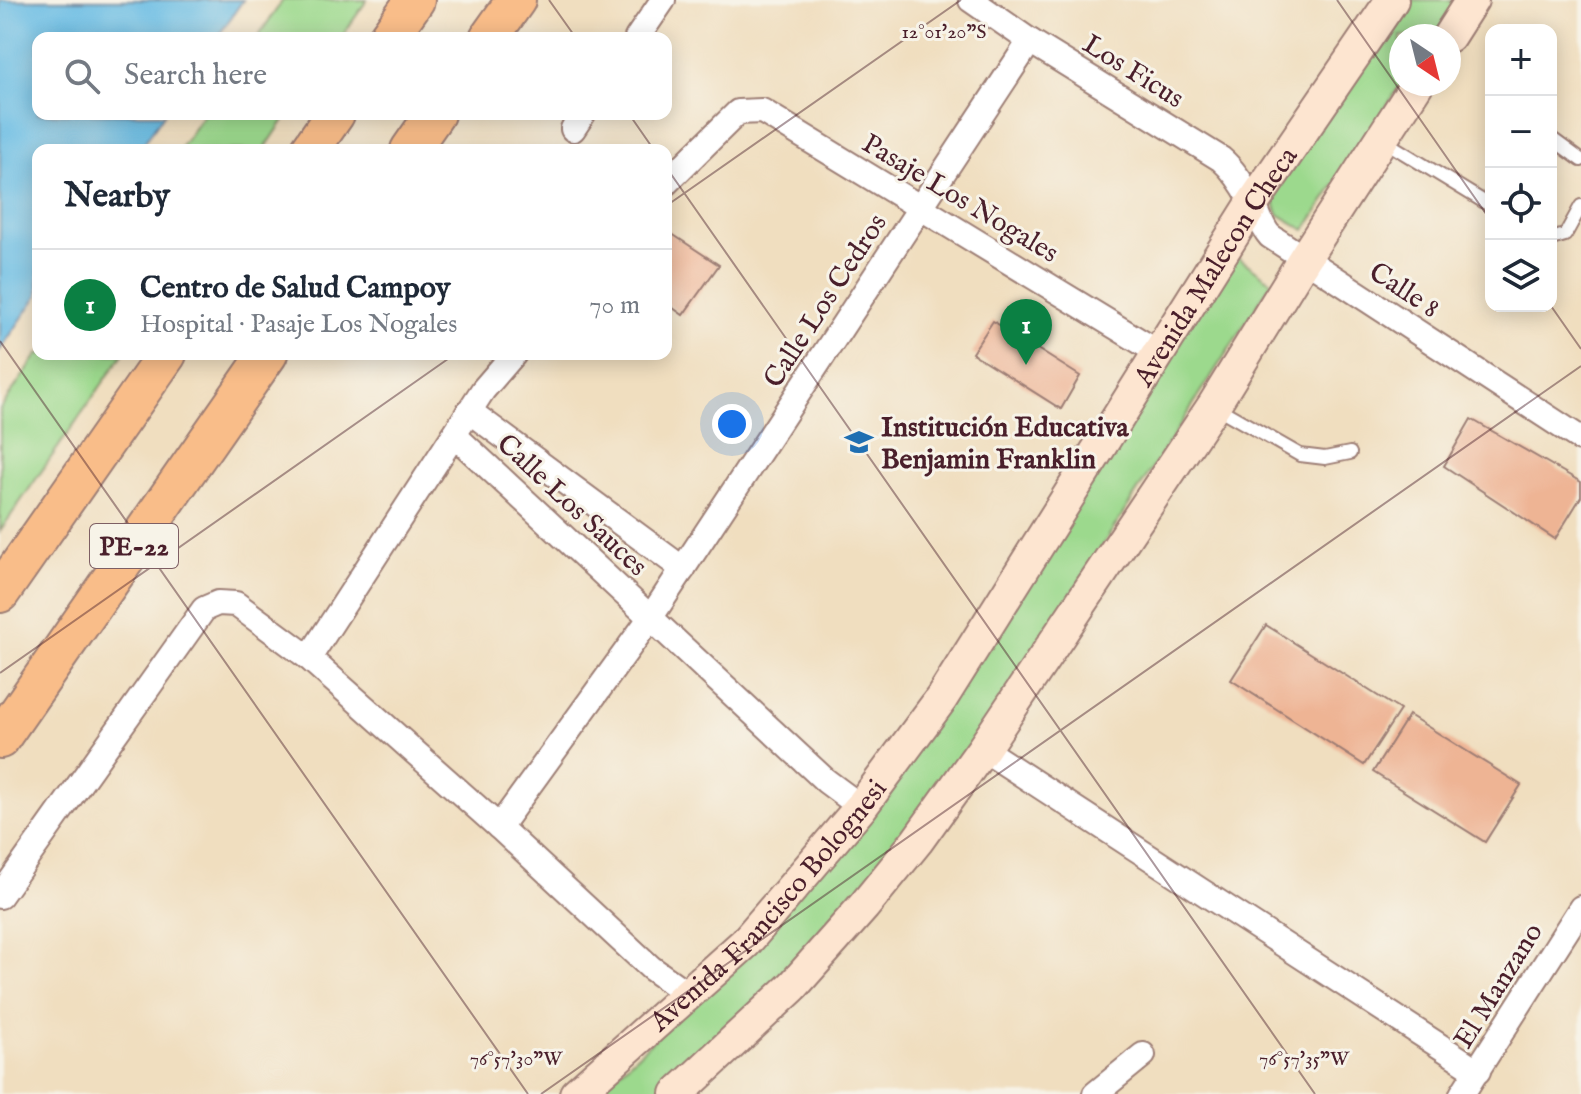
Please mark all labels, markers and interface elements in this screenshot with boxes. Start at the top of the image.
text: 12°01'20"S [901,20,987,45]
north arrow [1389,24,1461,96]
map controls [1485,24,1557,312]
button: + [1485,24,1557,96]
street label: Los Ficus [1076,27,1190,117]
search box [32,32,672,120]
icon: search [60,54,104,98]
text: Search here [124,57,267,95]
button: − [1485,96,1557,168]
street label: Pasaje Los Nogales [855,127,1064,272]
street label: Avenida Malecon Checa [1127,140,1307,394]
button: locate [1485,168,1557,240]
text: Nearby [64,175,170,218]
street label: Calle Los Cedros [757,208,895,395]
button: layers [1485,240,1557,312]
street label: Calle 8 [1362,255,1446,327]
text: Centro de Salud Campoy [140,270,451,308]
text: 1 [85,289,95,322]
text: 70 m [589,289,640,322]
pin: 1 [1000,299,1052,365]
text: Hospital · Pasaje Los Nogales [140,308,457,341]
your location [712,404,752,444]
place label: Institución Educativa Benjamin Franklin [881,411,1130,478]
street label: Calle Los Sauces [489,427,654,585]
school or university icon: Institución Educativa Benjamin Franklin [844,427,874,457]
road number: PE-22 [90,524,178,568]
street label: Avenida Francisco Bolognesi [643,773,896,1041]
street label: El Manzano [1447,917,1551,1056]
text: 76°57'30"W [470,1047,563,1072]
text: 76°57'35"W [1259,1047,1350,1072]

